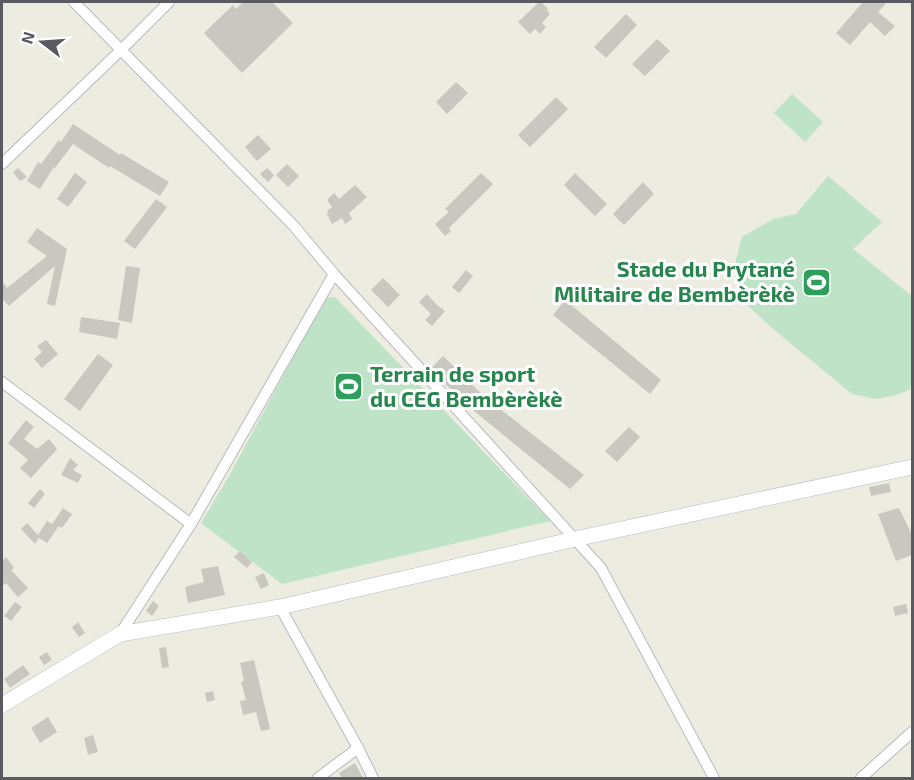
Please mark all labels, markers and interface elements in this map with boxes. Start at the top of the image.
north arrow [12,12,72,72]
text: N [16,29,38,46]
place label: Stade du Prytané Militaire de Bembèrèkè [554,255,795,306]
sports icon: Stade du Prytané Militaire de Bembèrèkè [800,266,832,298]
place label: Terrain de sport du CEG Bembèrèkè [370,360,563,411]
sports icon: Terrain de sport du CEG Bembèrèkè [333,371,365,403]

